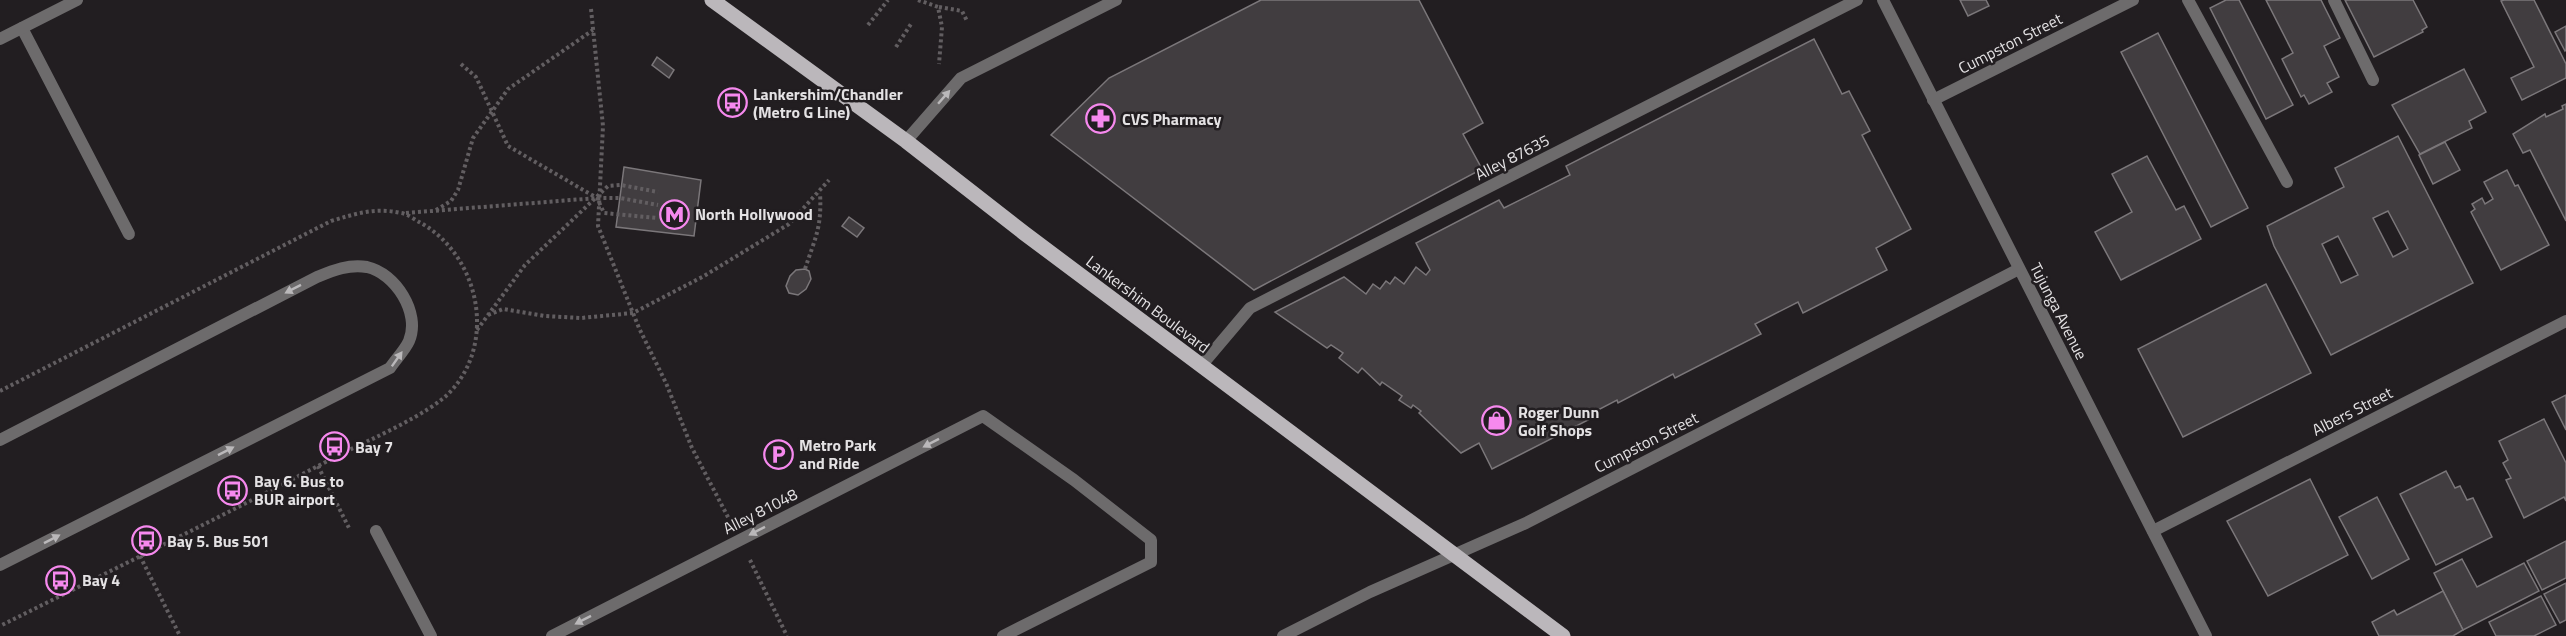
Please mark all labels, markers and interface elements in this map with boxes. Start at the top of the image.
street label: Cumpston Street [1954,6,2066,80]
place label: Lankershim/Chandler (Metro G Line) [753,82,903,124]
bus stop icon: Lankershim/Chandler (Metro G Line) [716,87,748,119]
one-way arrow [938,89,951,105]
pharmacy icon: CVS Pharmacy [1085,103,1117,135]
place label: CVS Pharmacy [1122,107,1222,131]
street label: Alley 87635 [1471,128,1554,186]
metro station icon: North Hollywood [658,198,690,230]
place label: North Hollywood [695,202,813,226]
street label: Lankershim Boulevard [1081,249,1215,359]
street label: Tujunga Avenue [2024,258,2094,364]
one-way arrow [285,284,302,294]
one-way arrow [391,351,403,367]
street label: Albers Street [2308,380,2397,442]
place label: Roger Dunn Golf Shops [1518,400,1599,442]
shop icon: Roger Dunn Golf Shops [1481,405,1513,437]
street label: Cumpston Street [1590,405,1702,479]
bus stop icon: Bay 7 [318,431,350,463]
place label: Metro Park and Ride [799,433,877,475]
place label: Bay 7 [355,435,393,459]
parking icon: Metro Park and Ride [762,438,794,470]
one-way arrow [922,438,939,448]
one-way arrow [218,446,235,455]
place label: Bay 6. Bus to BUR airport [254,469,344,511]
bus stop icon: Bay 6. Bus to BUR airport [217,474,249,506]
street label: Alley 81048 [719,482,802,540]
bus stop icon: Bay 5. Bus 501 [130,525,162,557]
one-way arrow [749,527,766,536]
place label: Bay 5. Bus 501 [167,529,269,553]
one-way arrow [44,534,61,543]
bus stop icon: Bay 4 [45,564,77,596]
place label: Bay 4 [82,568,120,592]
one-way arrow [575,615,592,625]

